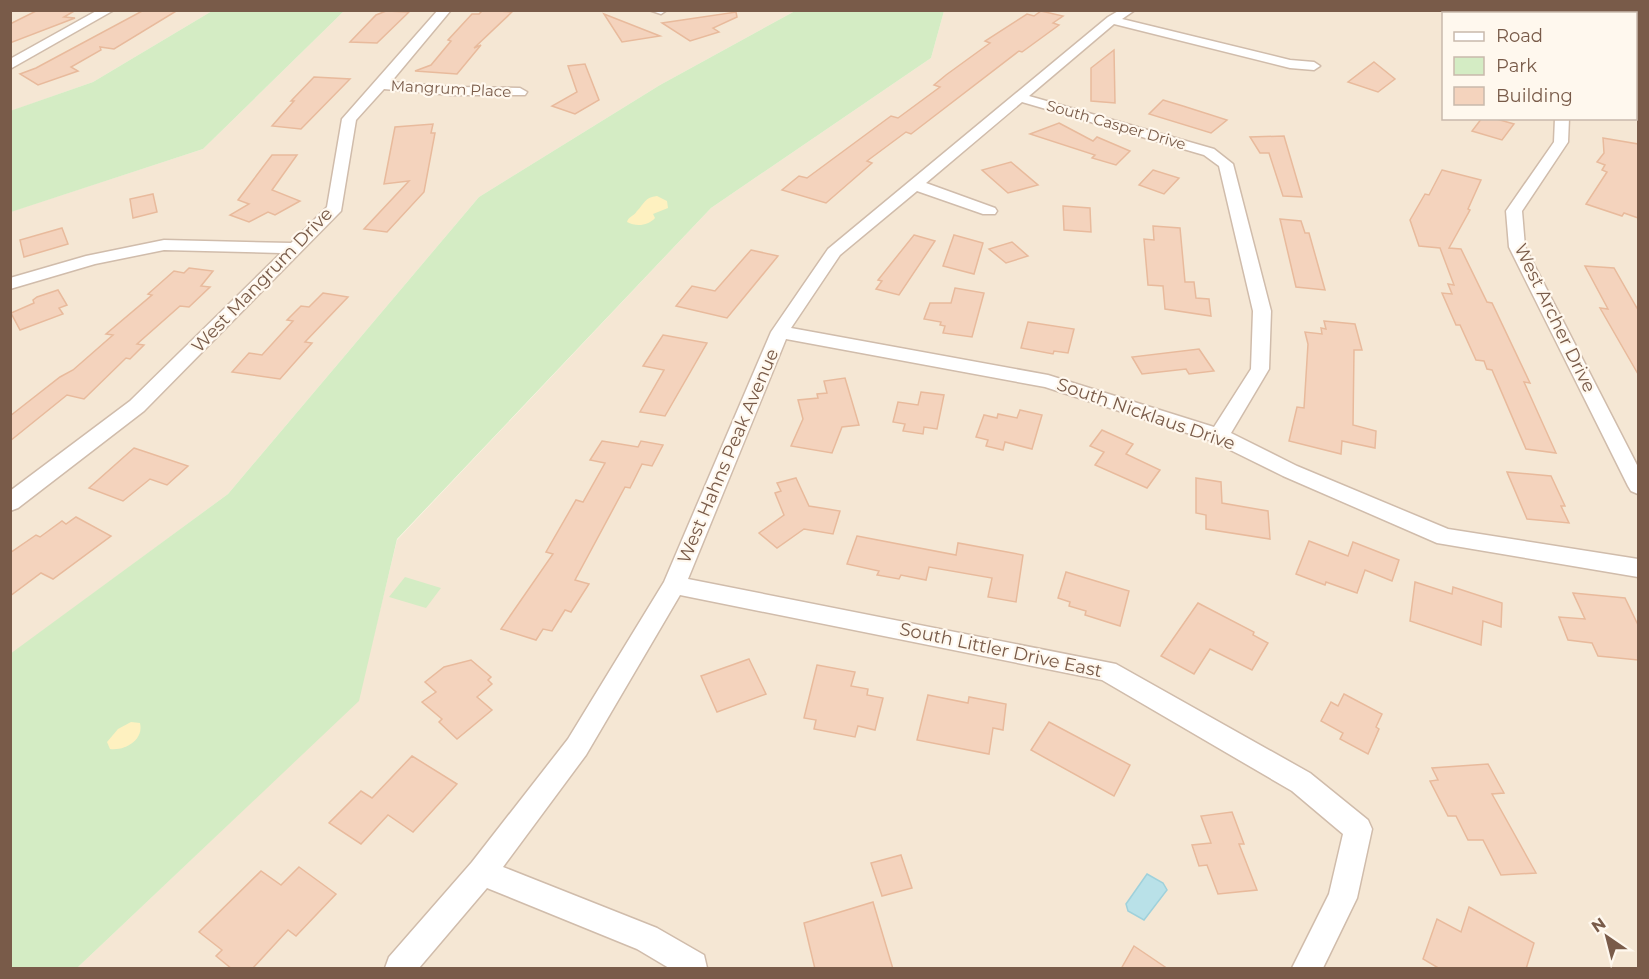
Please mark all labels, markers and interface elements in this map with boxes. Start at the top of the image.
legend [1442,12,1637,120]
text: Road [1496,25,1543,47]
text: Park [1496,55,1537,77]
street label: Mangrum Place [390,76,512,101]
text: Building [1496,85,1573,107]
street label: South Casper Drive [1044,96,1188,154]
street label: West Mangrum Drive [187,203,337,357]
street label: West Archer Drive [1509,240,1601,396]
street label: West Hahns Peak Avenue [673,345,783,567]
street label: South Nicklaus Drive [1054,373,1238,455]
street label: South Littler Drive East [898,618,1104,682]
north arrow [1577,907,1637,967]
text: N [1588,914,1609,937]

